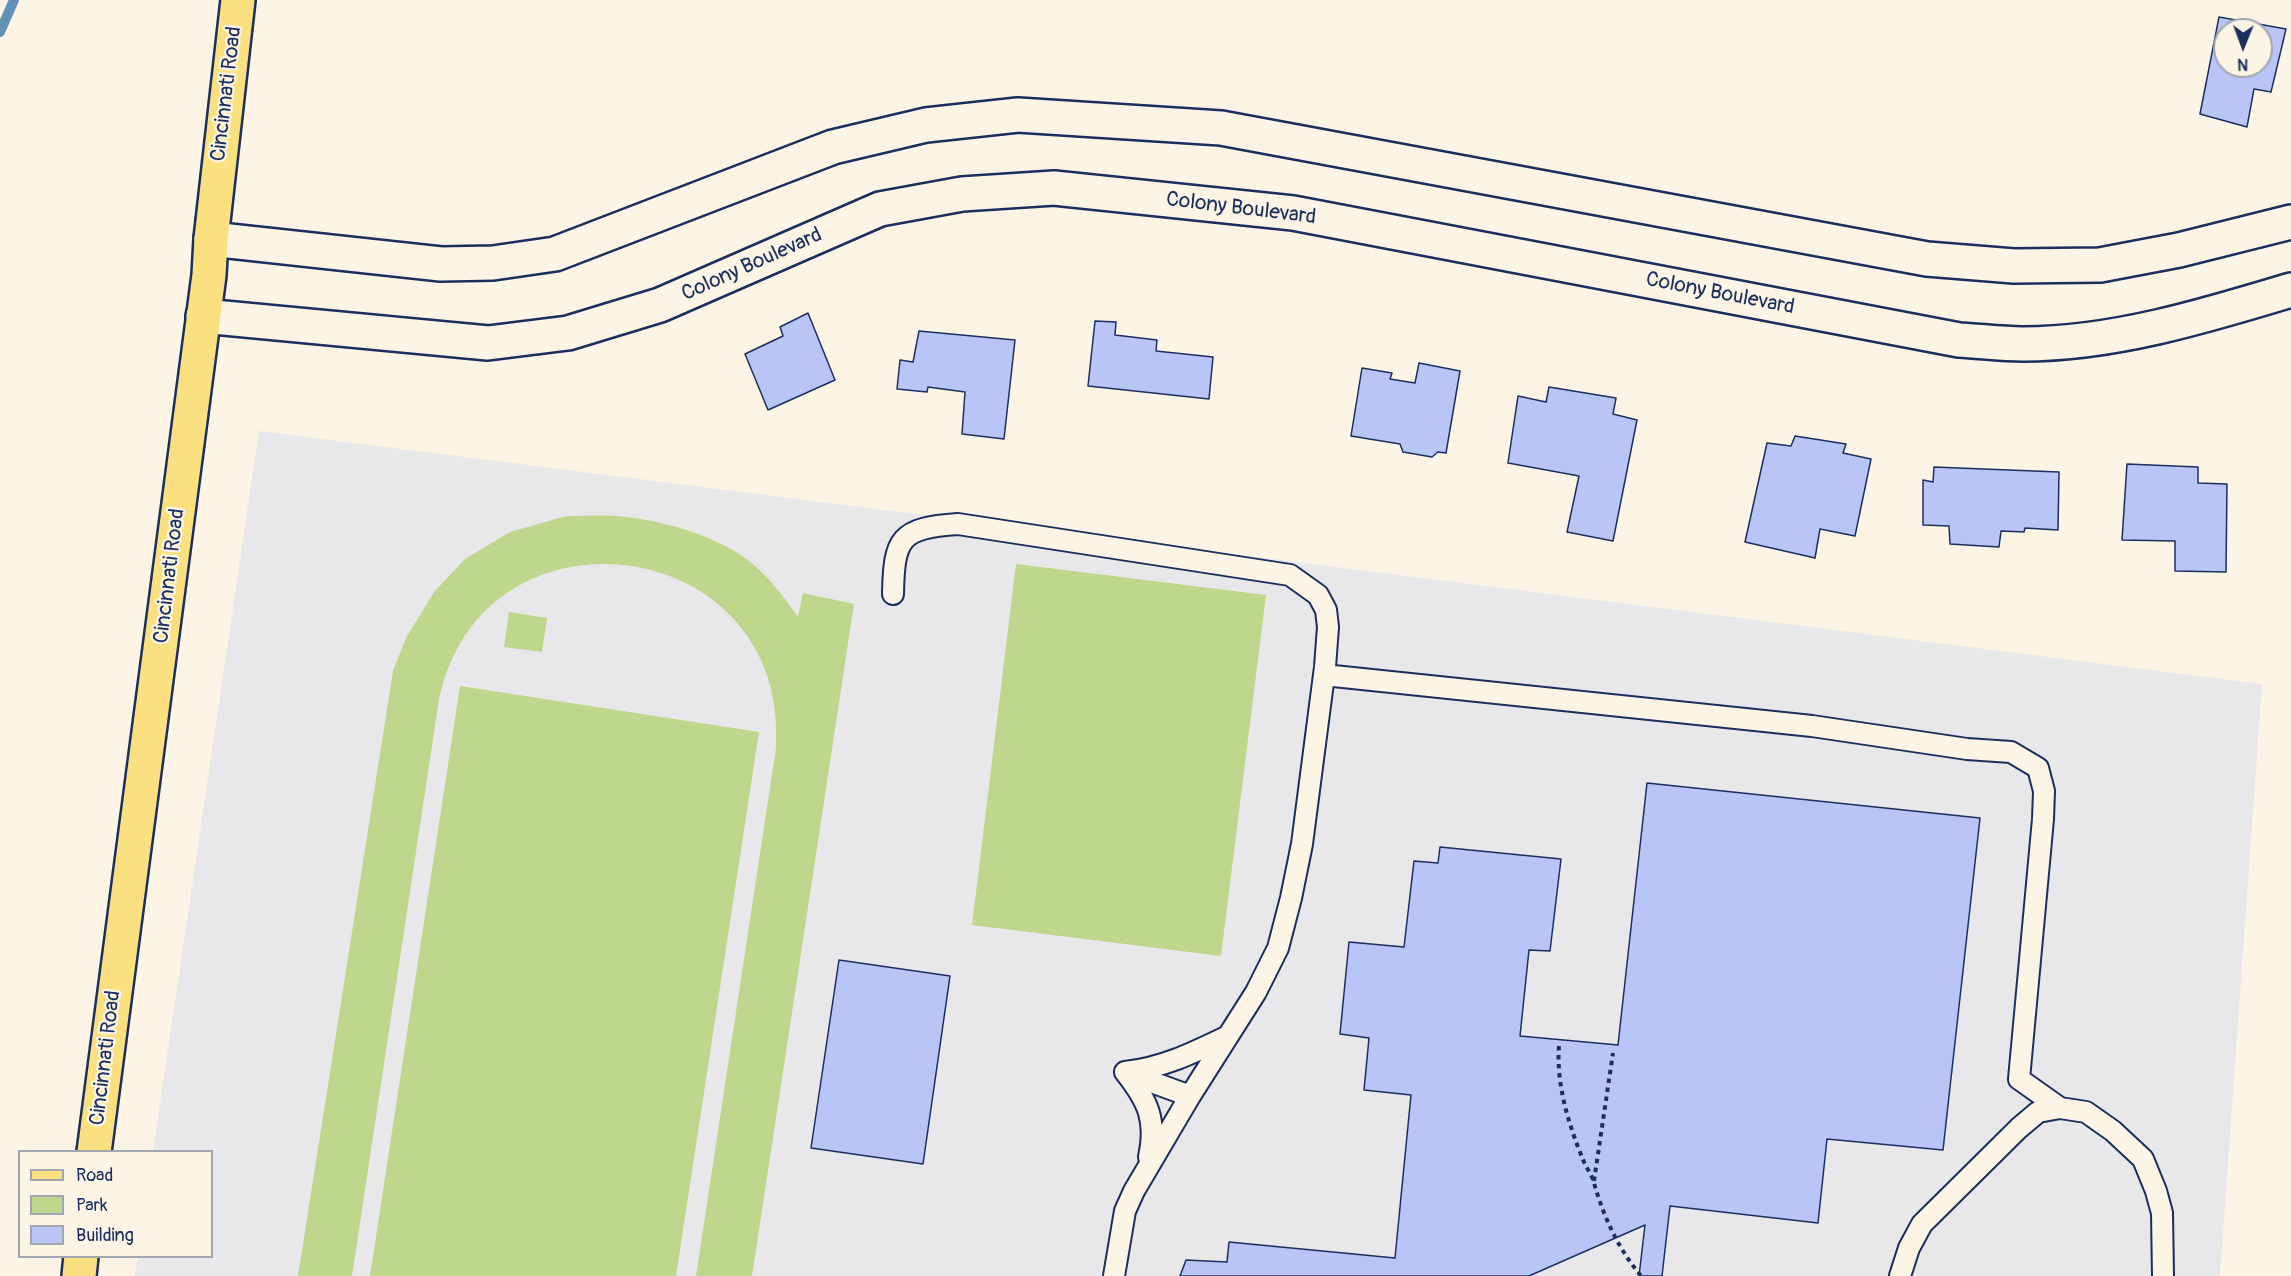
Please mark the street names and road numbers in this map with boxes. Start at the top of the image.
street label: Cincinnati Road [206,25,248,163]
street label: Colony Boulevard [1165,187,1317,231]
street label: Colony Boulevard [678,223,826,307]
street label: Colony Boulevard [1644,267,1796,321]
street label: Cincinnati Road [149,507,191,645]
street label: Cincinnati Road [85,989,127,1127]

